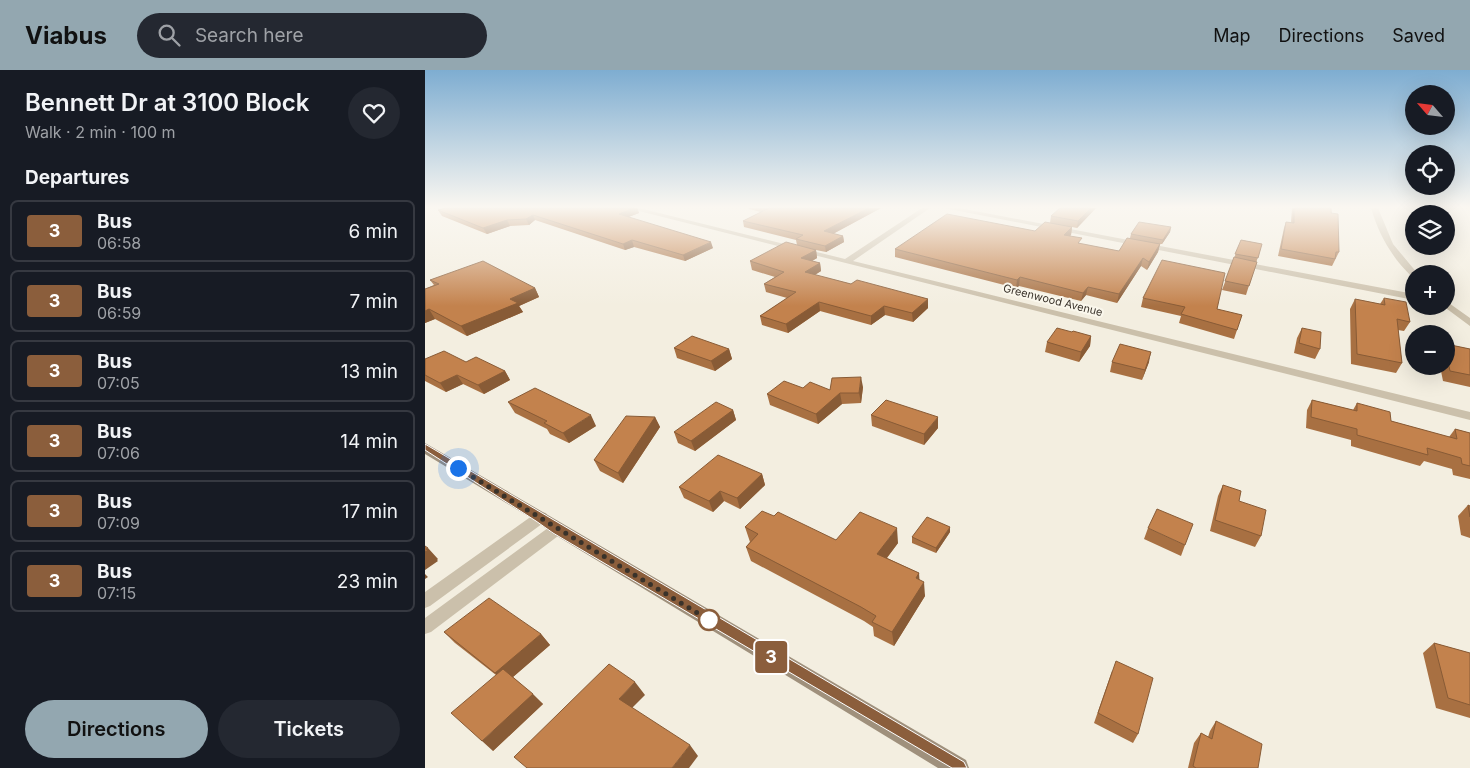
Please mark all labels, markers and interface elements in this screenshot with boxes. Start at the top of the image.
search box [137,13,487,58]
text: Viabus [25,21,107,50]
icon: search [155,21,183,49]
text: Search here [195,24,304,47]
text: Map [1213,25,1251,46]
text: Directions [1279,25,1364,46]
text: Saved [1392,25,1445,46]
north arrow [1405,85,1455,135]
map controls [1405,85,1455,375]
button: heart [348,87,400,139]
text: Bennett Dr at 3100 Block [25,88,310,117]
text: Walk · 2 min · 100 m [25,122,176,142]
button: locate [1405,145,1455,195]
text: Departures [25,166,129,189]
button: layers [1405,205,1455,255]
text: Bus [97,210,132,233]
text: 3 [49,220,60,241]
text: 6 min [348,220,398,243]
text: 06:58 [97,233,141,253]
button: + [1405,265,1455,315]
text: Bus [97,280,132,303]
street label: Greenwood Avenue [1002,281,1104,319]
text: 3 [49,290,60,311]
text: 7 min [349,290,398,313]
text: 06:59 [97,303,141,323]
button: − [1405,325,1455,375]
text: Bus [97,350,132,373]
text: 3 [49,360,60,381]
text: 13 min [341,360,398,383]
text: 07:05 [97,373,140,393]
text: Bus [97,420,132,443]
text: 3 [49,430,60,451]
text: 14 min [340,430,398,453]
text: 07:06 [97,443,140,463]
your location [446,456,471,481]
text: Bus [97,490,132,513]
text: 3 [49,500,60,521]
text: 17 min [342,500,398,523]
text: 07:09 [97,513,140,533]
text: Bus [97,560,132,583]
text: 3 [49,570,60,591]
text: 23 min [337,570,398,593]
text: 07:15 [97,583,136,603]
unlabelled marker [698,609,720,631]
line badge: 3 [755,641,787,673]
text: 3 [765,646,777,667]
button: Directions [25,700,208,758]
button: Tickets [218,700,400,758]

